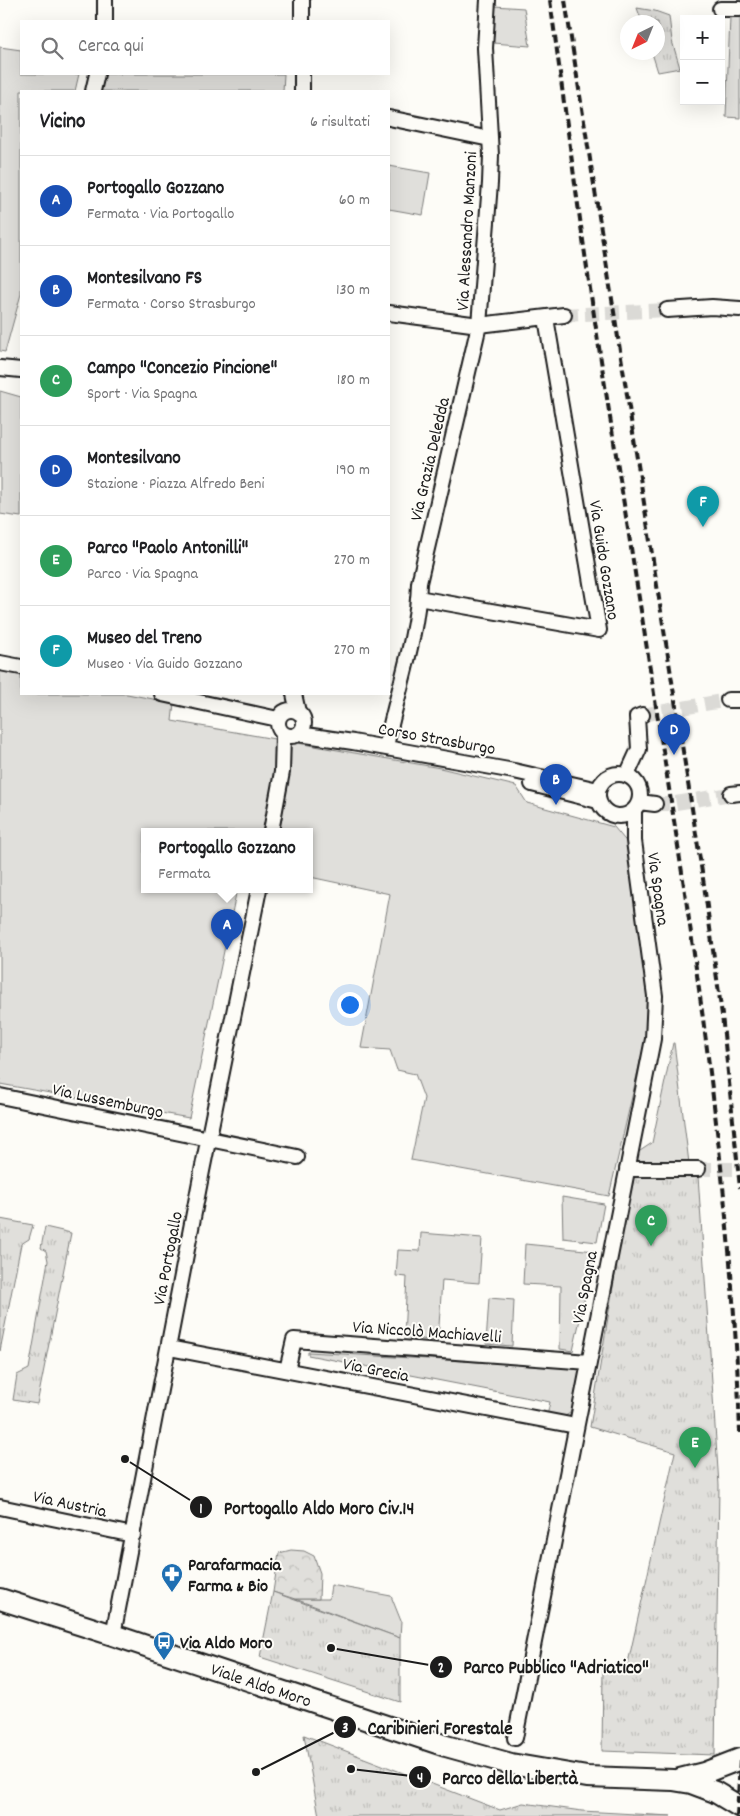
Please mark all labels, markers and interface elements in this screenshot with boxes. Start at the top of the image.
north arrow [620,15,665,60]
map controls [680,15,725,105]
button: + [680,15,725,60]
search box [20,20,390,75]
icon: search [38,34,66,62]
text: Cerca qui [78,34,144,61]
button: − [680,60,725,105]
text: Vicino [40,108,85,138]
text: 6 risultati [310,111,370,134]
street label: Via Alessandro Manzoni [452,151,485,311]
text: Portogallo Gozzano [87,176,224,203]
text: A [52,189,60,212]
text: 60 m [339,189,370,212]
text: Fermata · Via Portogallo [87,203,234,226]
text: Montesilvano FS [87,266,202,293]
text: B [52,279,60,302]
text: 130 m [336,279,370,302]
text: Fermata · Corso Strasburgo [87,293,256,316]
text: Campo "Concezio Pincione" [87,356,277,383]
text: C [52,369,60,392]
text: 180 m [337,369,370,392]
text: Sport · Via Spagna [87,383,197,406]
street label: Via Grazia Deledda [405,395,458,524]
text: Montesilvano [87,446,181,473]
text: D [52,459,60,482]
text: 190 m [336,459,370,482]
text: Stazione · Piazza Alfredo Beni [87,473,264,496]
pin: F [687,486,719,527]
street label: Via Guido Gozzano [581,499,624,622]
text: Parco "Paolo Antonilli" [87,536,248,563]
text: E [52,549,60,572]
text: 270 m [334,549,370,572]
text: Parco · Via Spagna [87,563,198,586]
text: Museo del Treno [87,626,202,653]
text: F [52,639,60,662]
text: 270 m [334,639,370,662]
text: Museo · Via Guido Gozzano [87,653,243,676]
pin: D [658,714,690,755]
street label: Corso Strasburgo [376,718,497,763]
pin: B [540,764,572,805]
popup [141,828,313,893]
text: Portogallo Gozzano [158,836,296,863]
street label: Via Spagna [639,851,674,928]
text: Fermata [158,863,210,886]
pin: A [211,909,243,950]
your location [337,992,363,1018]
street label: Via Lussemburgo [50,1078,165,1126]
pin: C [635,1205,667,1246]
street label: Via Portogallo [148,1209,191,1307]
street label: Via Spagna [567,1248,606,1326]
street label: Via Niccolò Machiavelli [352,1316,502,1351]
street label: Via Grecia [340,1353,411,1390]
pin: E [679,1427,711,1468]
street label: Via Austria [30,1485,109,1526]
callout: Portogallo Aldo Moro Civ.14 [189,1490,425,1524]
text: Portogallo Aldo Moro Civ.14 [224,1497,414,1524]
text: 1 [199,1499,203,1521]
place label: Parafarmacia Farma & Bio [188,1554,282,1600]
pharmacy icon: Parafarmacia Farma & Bio [160,1562,184,1593]
bus stop icon: Via Aldo Moro [152,1630,176,1661]
place label: Via Aldo Moro [180,1632,272,1657]
callout: Parco Pubblico "Adriatico" [428,1650,659,1684]
text: Parco Pubblico "Adriatico" [463,1656,649,1683]
street label: Viale Aldo Moro [207,1658,314,1715]
text: 2 [438,1658,444,1680]
callout: Caribinieri Forestale [333,1710,523,1744]
text: Caribinieri Forestale [367,1717,513,1744]
text: 3 [342,1718,349,1740]
callout: Parco della Libertà [407,1760,588,1794]
text: Parco della Libertà [442,1767,579,1794]
text: 4 [417,1768,423,1790]

